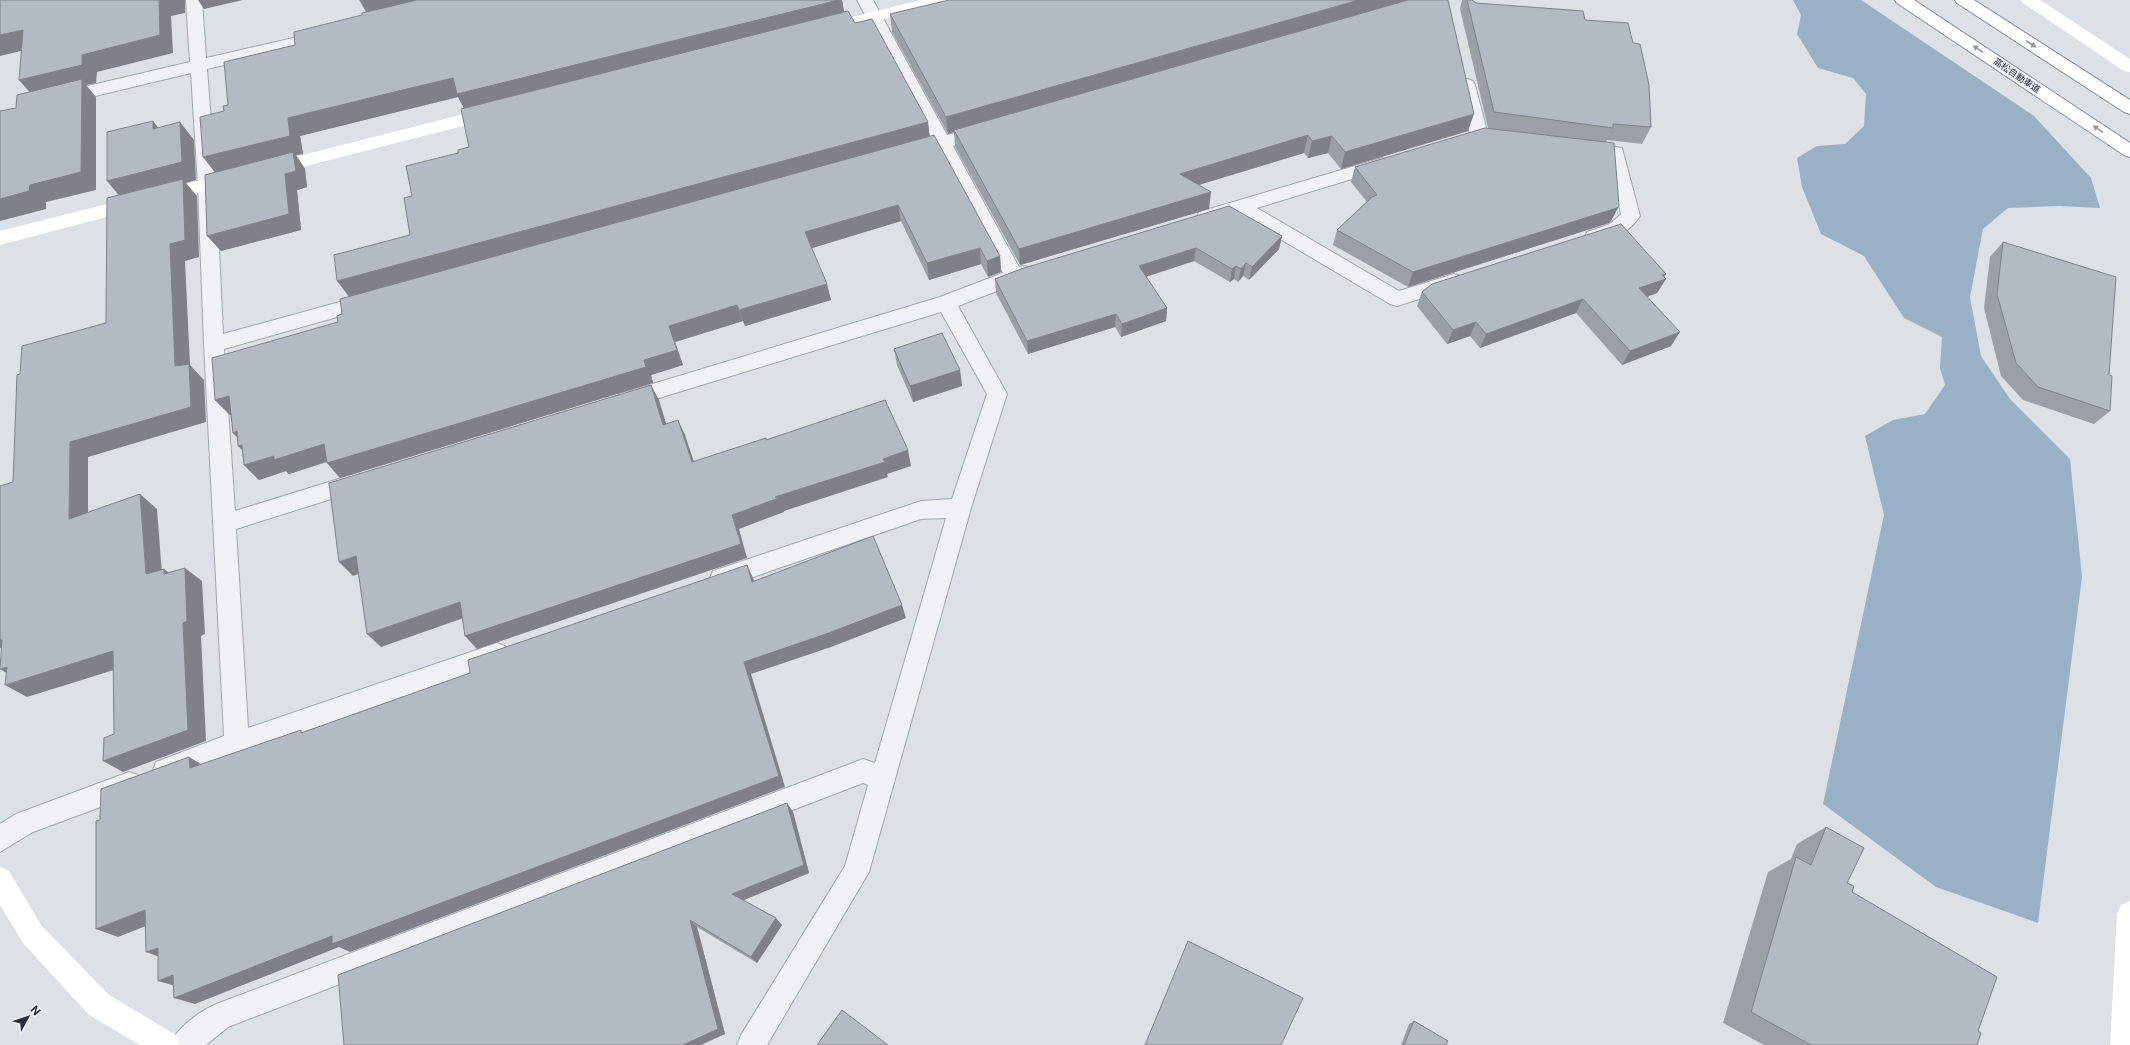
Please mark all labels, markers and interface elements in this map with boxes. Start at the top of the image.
one-way arrow [2026,40,2036,48]
one-way arrow [1973,45,1983,53]
street label: 高松自動車道 [1992,55,2042,95]
one-way arrow [2092,125,2103,133]
north arrow [8,997,48,1037]
text: N [28,1003,43,1018]

